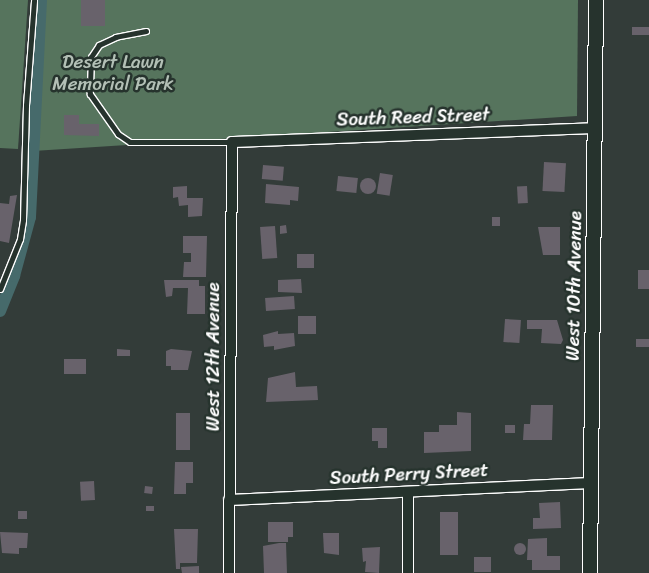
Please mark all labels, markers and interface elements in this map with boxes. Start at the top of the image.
park label: Desert Lawn Memorial Park [52,51,174,95]
street label: South Reed Street [335,103,491,131]
street label: West 10th Avenue [561,211,587,361]
street label: West 12th Avenue [202,282,224,432]
street label: South Perry Street [328,458,490,490]

